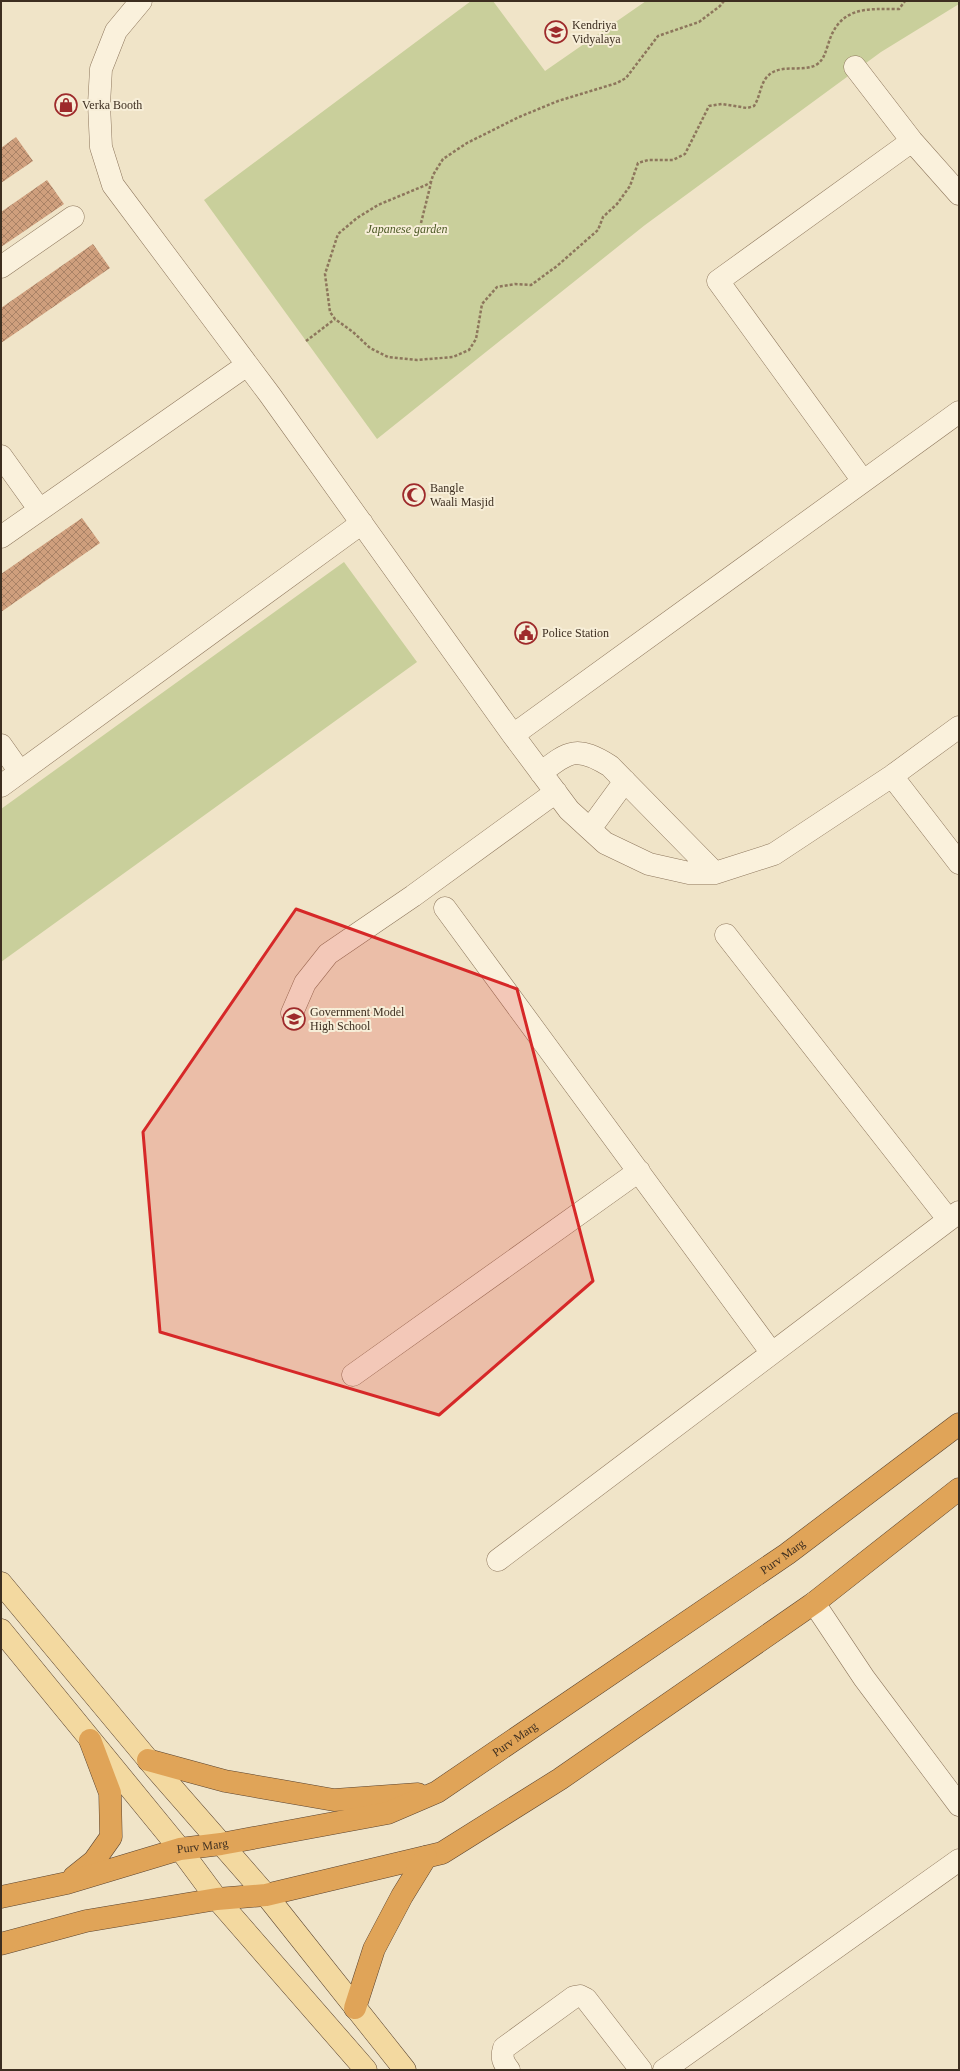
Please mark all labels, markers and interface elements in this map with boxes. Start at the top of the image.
place label: Kendriya Vidyalaya [572,18,621,46]
school or university icon: Kendriya Vidyalaya [543,19,569,45]
shop icon: Verka Booth [53,92,79,118]
place label: Verka Booth [82,98,142,112]
park label: Japanese garden [366,222,448,236]
place label: Bangle Waali Masjid [430,481,494,509]
mosque icon: Bangle Waali Masjid [401,482,427,508]
public building icon: Police Station [513,620,539,646]
place label: Police Station [542,626,609,640]
place label: Government Model High School [310,1005,405,1033]
school or university icon: Government Model High School [281,1006,307,1032]
street label: Purv Marg [757,1536,808,1577]
street label: Purv Marg [490,1719,540,1759]
street label: Purv Marg [176,1836,229,1856]

